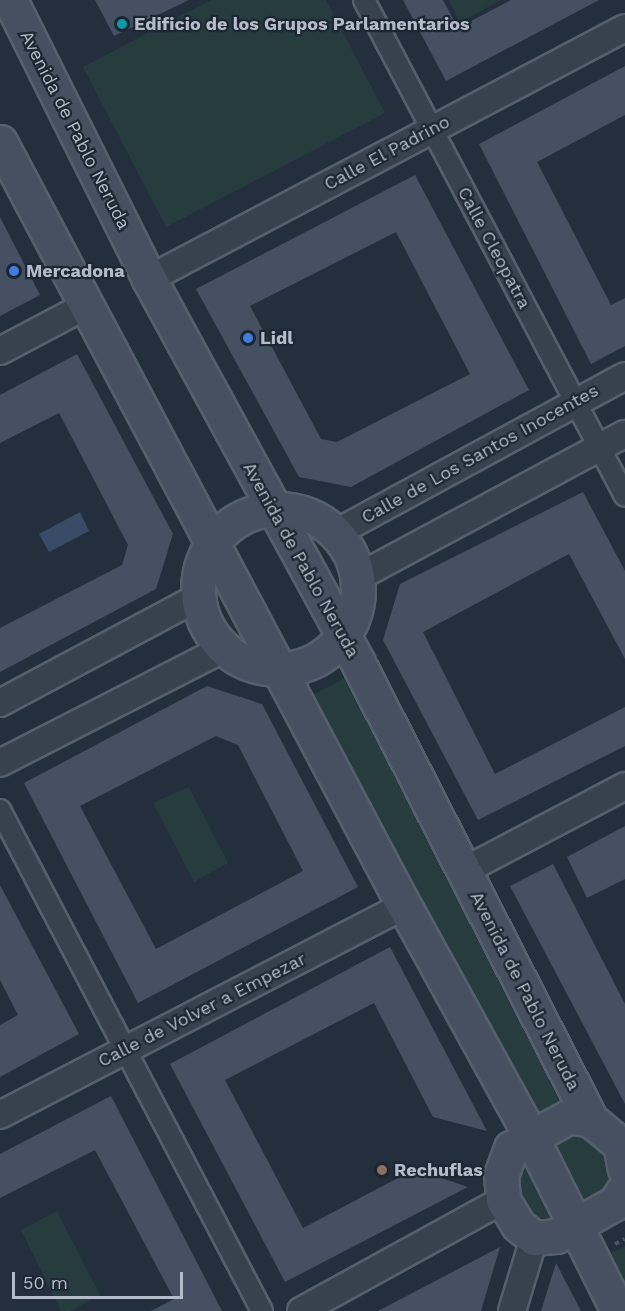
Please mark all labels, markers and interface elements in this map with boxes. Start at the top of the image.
place label: Edificio de los Grupos Parlamentarios [134,13,470,35]
marker: Edificio de los Grupos Parlamentarios [115,17,129,31]
street label: Avenida de Pablo Neruda [15,27,135,233]
street label: Calle El Padrino [320,111,454,195]
street label: Calle Cleopatra [453,183,535,313]
place label: Mercadona [26,260,125,282]
marker: Mercadona [7,264,21,278]
place label: Lidl [260,327,293,349]
marker: Lidl [241,331,255,345]
street label: Calle de Los Santos Inocentes [358,380,602,528]
street label: Avenida de Pablo Neruda [238,458,364,662]
street label: Avenida de Pablo Neruda [465,888,585,1094]
street label: Calle de Volver a Empezar [94,948,310,1072]
place label: Rechuflas [394,1159,483,1181]
marker: Rechuflas [375,1163,389,1177]
scale bar [15,1260,186,1298]
text: 50 m [23,1272,68,1293]

